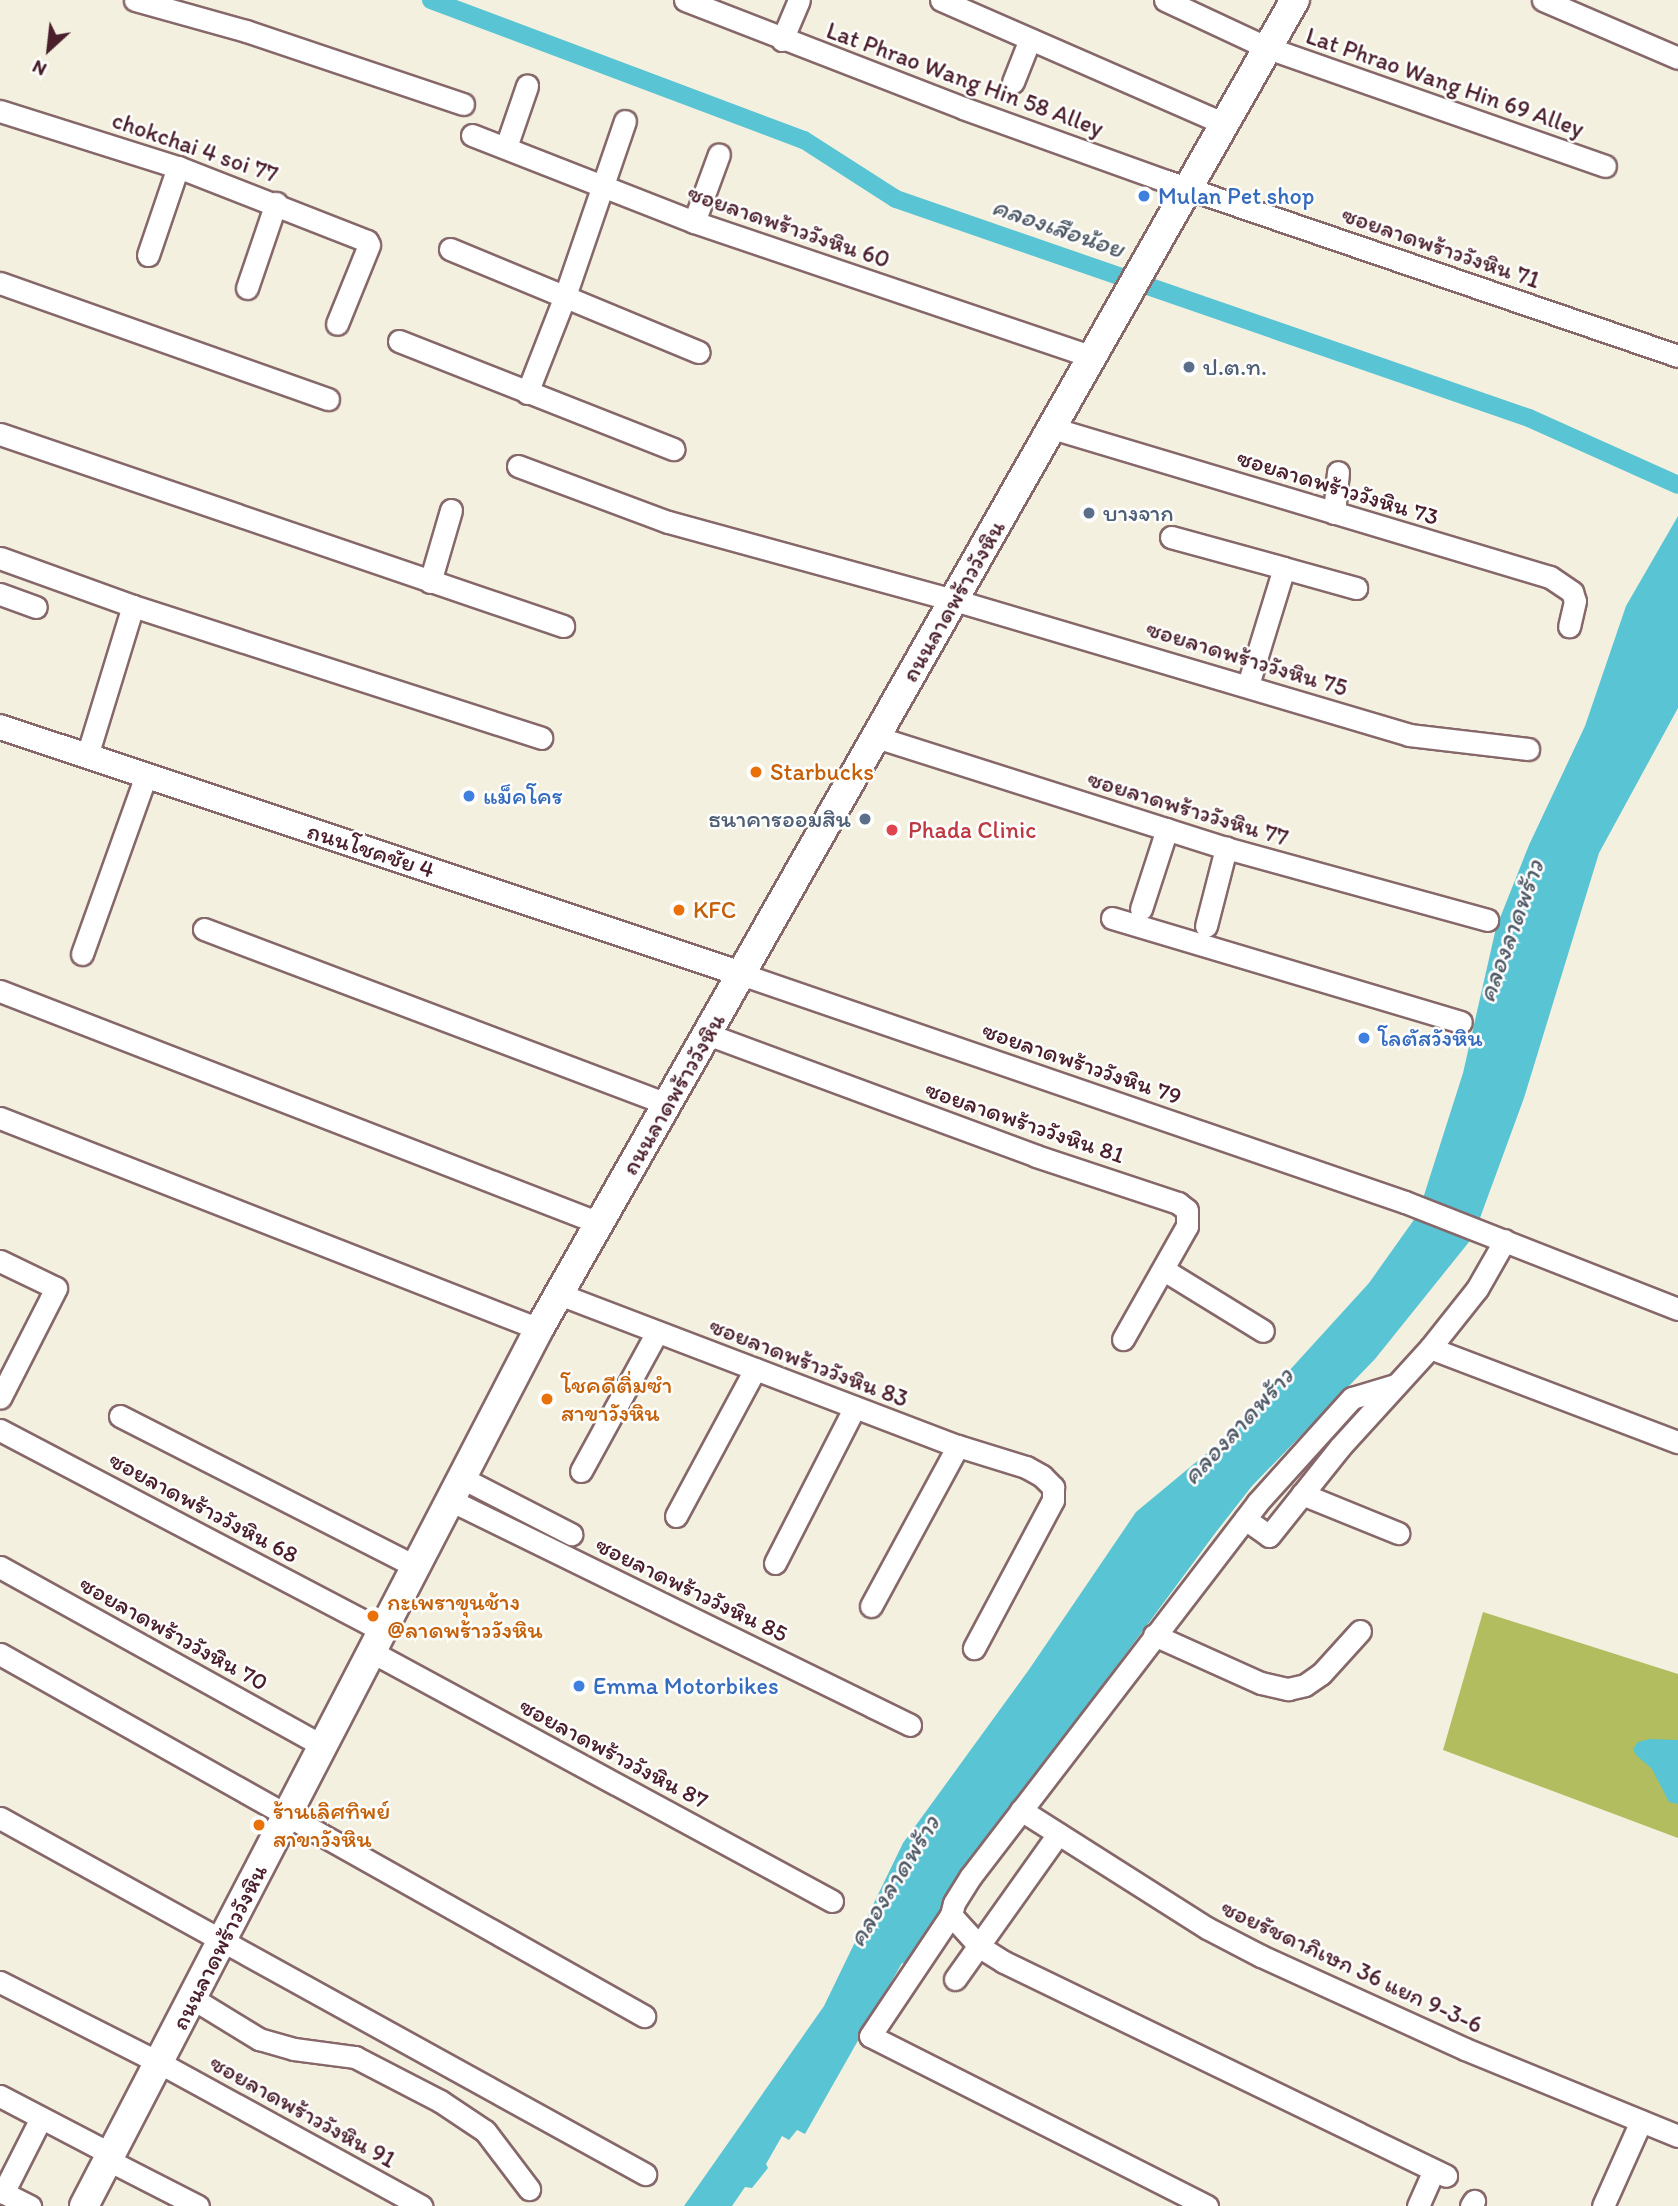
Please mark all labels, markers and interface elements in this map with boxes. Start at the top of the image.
north arrow [14,14,84,84]
street label: Lat Phrao Wang Hin 58 Alley [823,15,1107,143]
street label: Lat Phrao Wang Hin 69 Alley [1302,21,1588,143]
text: N [28,55,50,81]
street label: chokchai 4 soi 77 [108,105,282,189]
street label: ซอยลาดพร้าววังหิน 60 [684,178,894,274]
place label: Mulan Pet shop [1158,182,1314,210]
marker: Mulan Pet shop [1136,188,1152,204]
water label: คลองเสือน้อย [988,191,1128,265]
street label: ซอยลาดพร้าววังหิน 71 [1338,200,1544,294]
place label: ป.ต.ท. [1203,353,1267,381]
marker: ป.ต.ท. [1181,359,1197,375]
street label: ซอยลาดพร้าววังหิน 73 [1234,443,1442,531]
place label: บางจาก [1103,499,1174,527]
marker: บางจาก [1081,505,1097,521]
street label: ถนนลาดพร้าววังหิน [895,515,1011,687]
street label: ซอยลาดพร้าววังหิน 75 [1143,614,1351,702]
place label: Starbucks [770,758,874,786]
marker: Starbucks [748,764,764,780]
street label: ซอยลาดพร้าววังหิน 77 [1084,764,1292,852]
place label: แม็คโคร [483,782,563,810]
marker: แม็คโคร [461,788,477,804]
place label: ธนาคารออมสิน [708,805,851,833]
marker: ธนาคารออมสิน [857,811,873,827]
street label: ถนนโชคชัย 4 [304,816,438,884]
place label: Phada Clinic [908,816,1036,844]
marker: Phada Clinic [882,820,902,840]
water label: คลองลาดพร้าว [1471,855,1551,1007]
place label: KFC [693,896,736,924]
marker: KFC [671,902,687,918]
street label: ถนนลาดพร้าววังหิน [615,1008,731,1180]
street label: ซอยลาดพร้าววังหิน 79 [979,1015,1185,1111]
place label: โลตัสวังหิน [1378,1024,1483,1052]
marker: โลตัสวังหิน [1356,1030,1372,1046]
street label: ซอยลาดพร้าววังหิน 81 [922,1074,1128,1170]
street label: ซอยลาดพร้าววังหิน 83 [706,1311,912,1413]
water label: คลองลาดพร้าว [1176,1361,1300,1491]
place label: โชคดีติ่มซำ สาขาวังหิน [561,1371,672,1427]
marker: โชคดีติ่มซำ สาขาวังหิน [539,1391,555,1407]
street label: ซอยลาดพร้าววังหิน 68 [104,1445,304,1569]
street label: ซอยลาดพร้าววังหิน 85 [591,1530,793,1648]
street label: ซอยลาดพร้าววังหิน 70 [75,1569,273,1697]
place label: กะเพราขุนช้าง @ลาดพร้าววังหิน [387,1588,543,1644]
marker: กะเพราขุนช้าง @ลาดพร้าววังหิน [365,1608,381,1624]
place label: Emma Motorbikes [593,1672,778,1700]
marker: Emma Motorbikes [571,1678,587,1694]
street label: ซอยลาดพร้าววังหิน 87 [515,1691,713,1815]
place label: ร้านเลิศทิพย์ สาขาวังหิน [273,1797,390,1853]
water label: คลองลาดพร้าว [841,1809,947,1953]
marker: ร้านเลิศทิพย์ สาขาวังหิน [251,1817,267,1833]
street label: ถนนลาดพร้าววังหิน [165,1859,273,2035]
street label: ซอยรัชดาภิเษก 36 แยก 9-3-6 [1217,1893,1487,2039]
street label: ซอยลาดพร้าววังหิน 91 [205,2048,401,2174]

